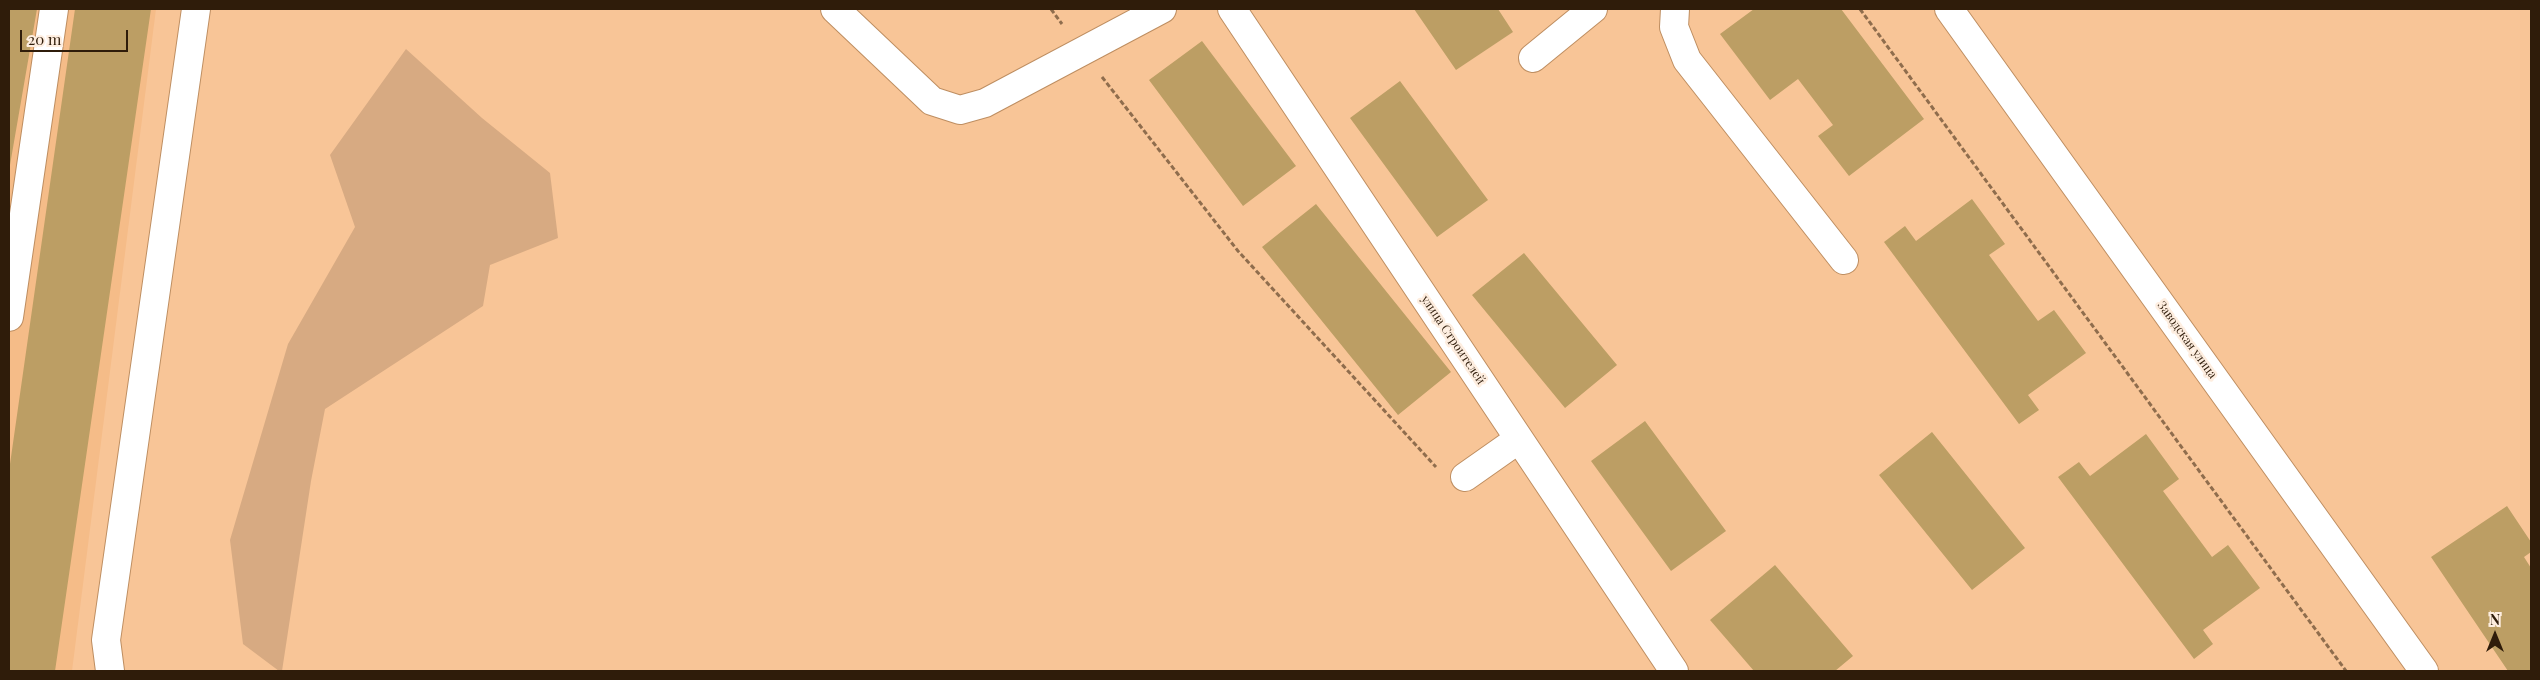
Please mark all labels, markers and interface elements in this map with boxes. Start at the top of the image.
scale bar [22,20,130,52]
text: 20 m [28,29,61,49]
street label: улица Строителей [1418,293,1488,387]
street label: Заводская улица [2154,299,2220,381]
north arrow [2470,610,2520,660]
text: N [2490,610,2500,629]

